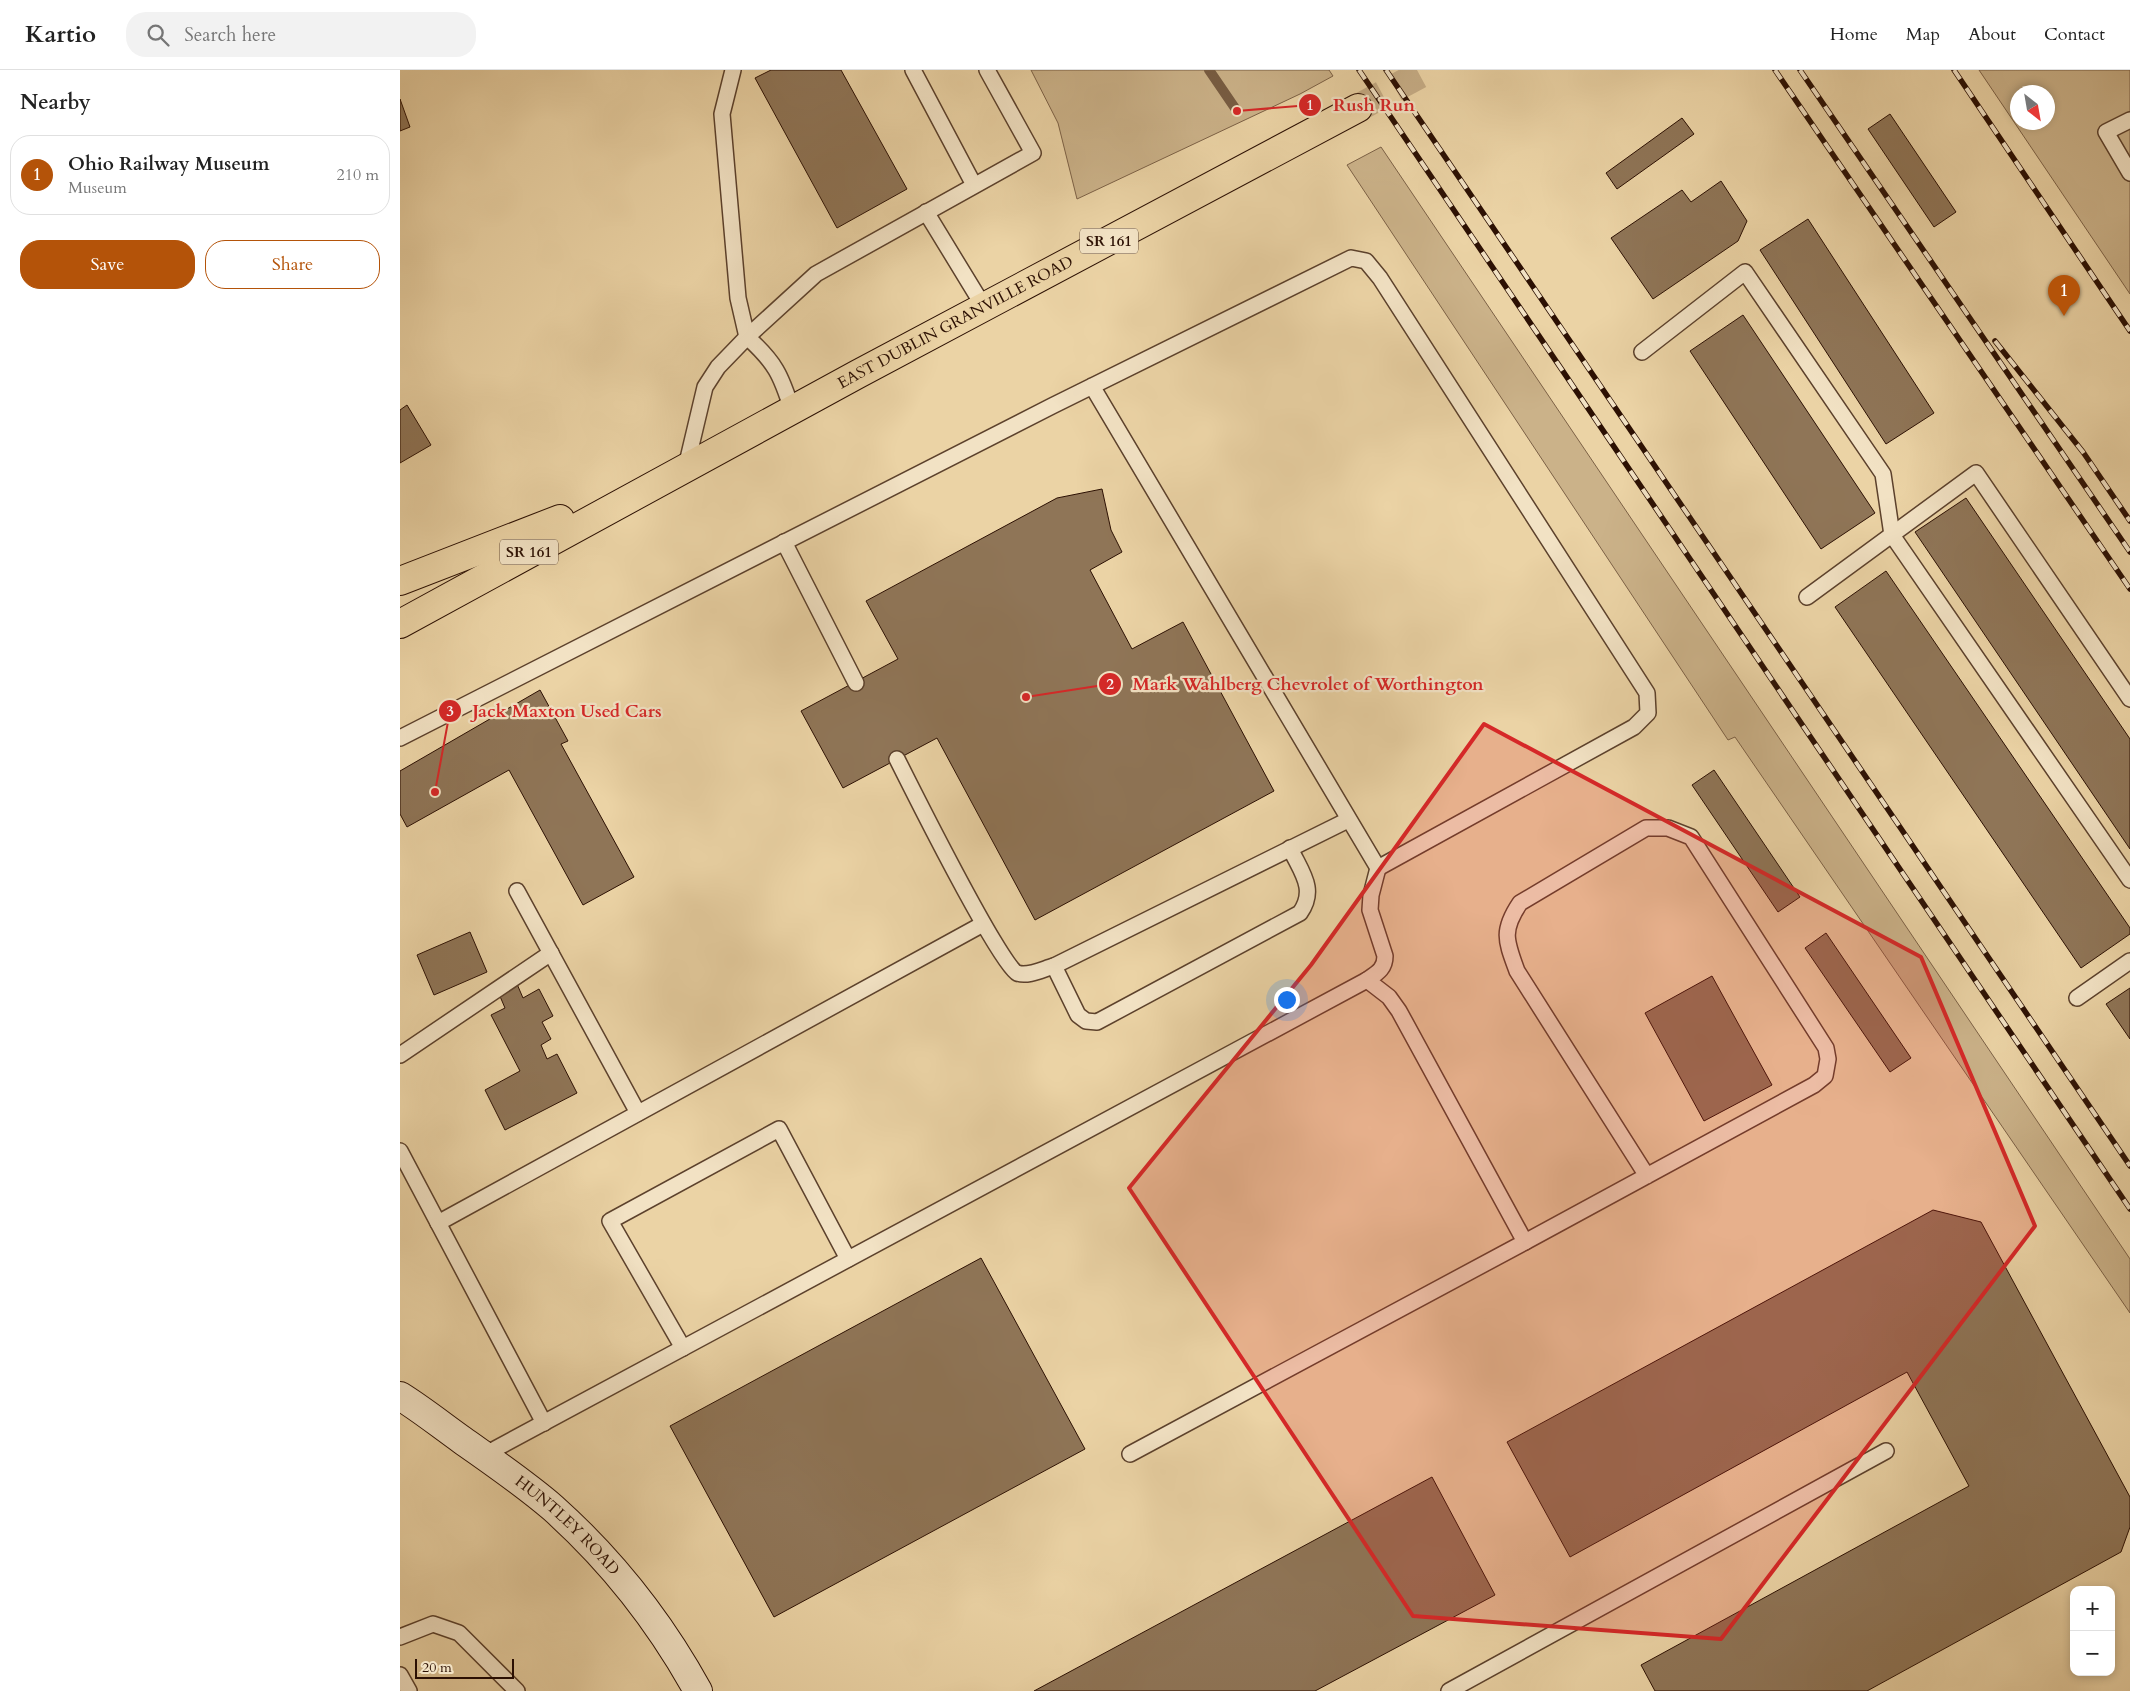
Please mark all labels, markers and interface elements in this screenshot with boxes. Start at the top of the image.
search box [126,12,476,57]
text: Kartio [25,18,96,51]
icon: search [144,21,172,49]
text: Search here [184,22,276,48]
text: Home [1830,22,1878,47]
text: Map [1906,22,1940,47]
text: About [1968,22,2016,47]
text: Contact [2044,22,2105,47]
north arrow [2010,85,2055,130]
text: Nearby [20,88,91,117]
callout: Rush Run [1298,88,1424,121]
text: Rush Run [1333,93,1415,118]
text: 1 [1306,95,1314,115]
text: Ohio Railway Museum [68,151,269,177]
text: 1 [33,164,41,186]
text: 210 m [337,164,379,186]
text: Museum [68,177,127,199]
road number: SR 161 [1080,228,1138,254]
button: Save [20,240,195,289]
button: Share [205,240,380,289]
street label: EAST DUBLIN GRANVILLE ROAD [833,250,1077,394]
pin: 1 [2048,275,2080,316]
road number: SR 161 [500,540,558,564]
callout: Mark Wahlberg Chevrolet of Worthington [1098,667,1494,700]
text: Mark Wahlberg Chevrolet of Worthington [1132,672,1484,697]
text: 2 [1106,674,1114,694]
callout: Jack Maxton Used Cars [438,695,672,728]
text: Jack Maxton Used Cars [469,699,662,724]
text: 3 [446,701,454,721]
your location [1274,987,1300,1013]
street label: HUNTLEY ROAD [510,1470,625,1580]
map controls [2070,1586,2115,1676]
button: + [2070,1586,2115,1631]
button: − [2070,1631,2115,1676]
scale bar [415,1656,514,1679]
text: 20 m [422,1658,452,1677]

